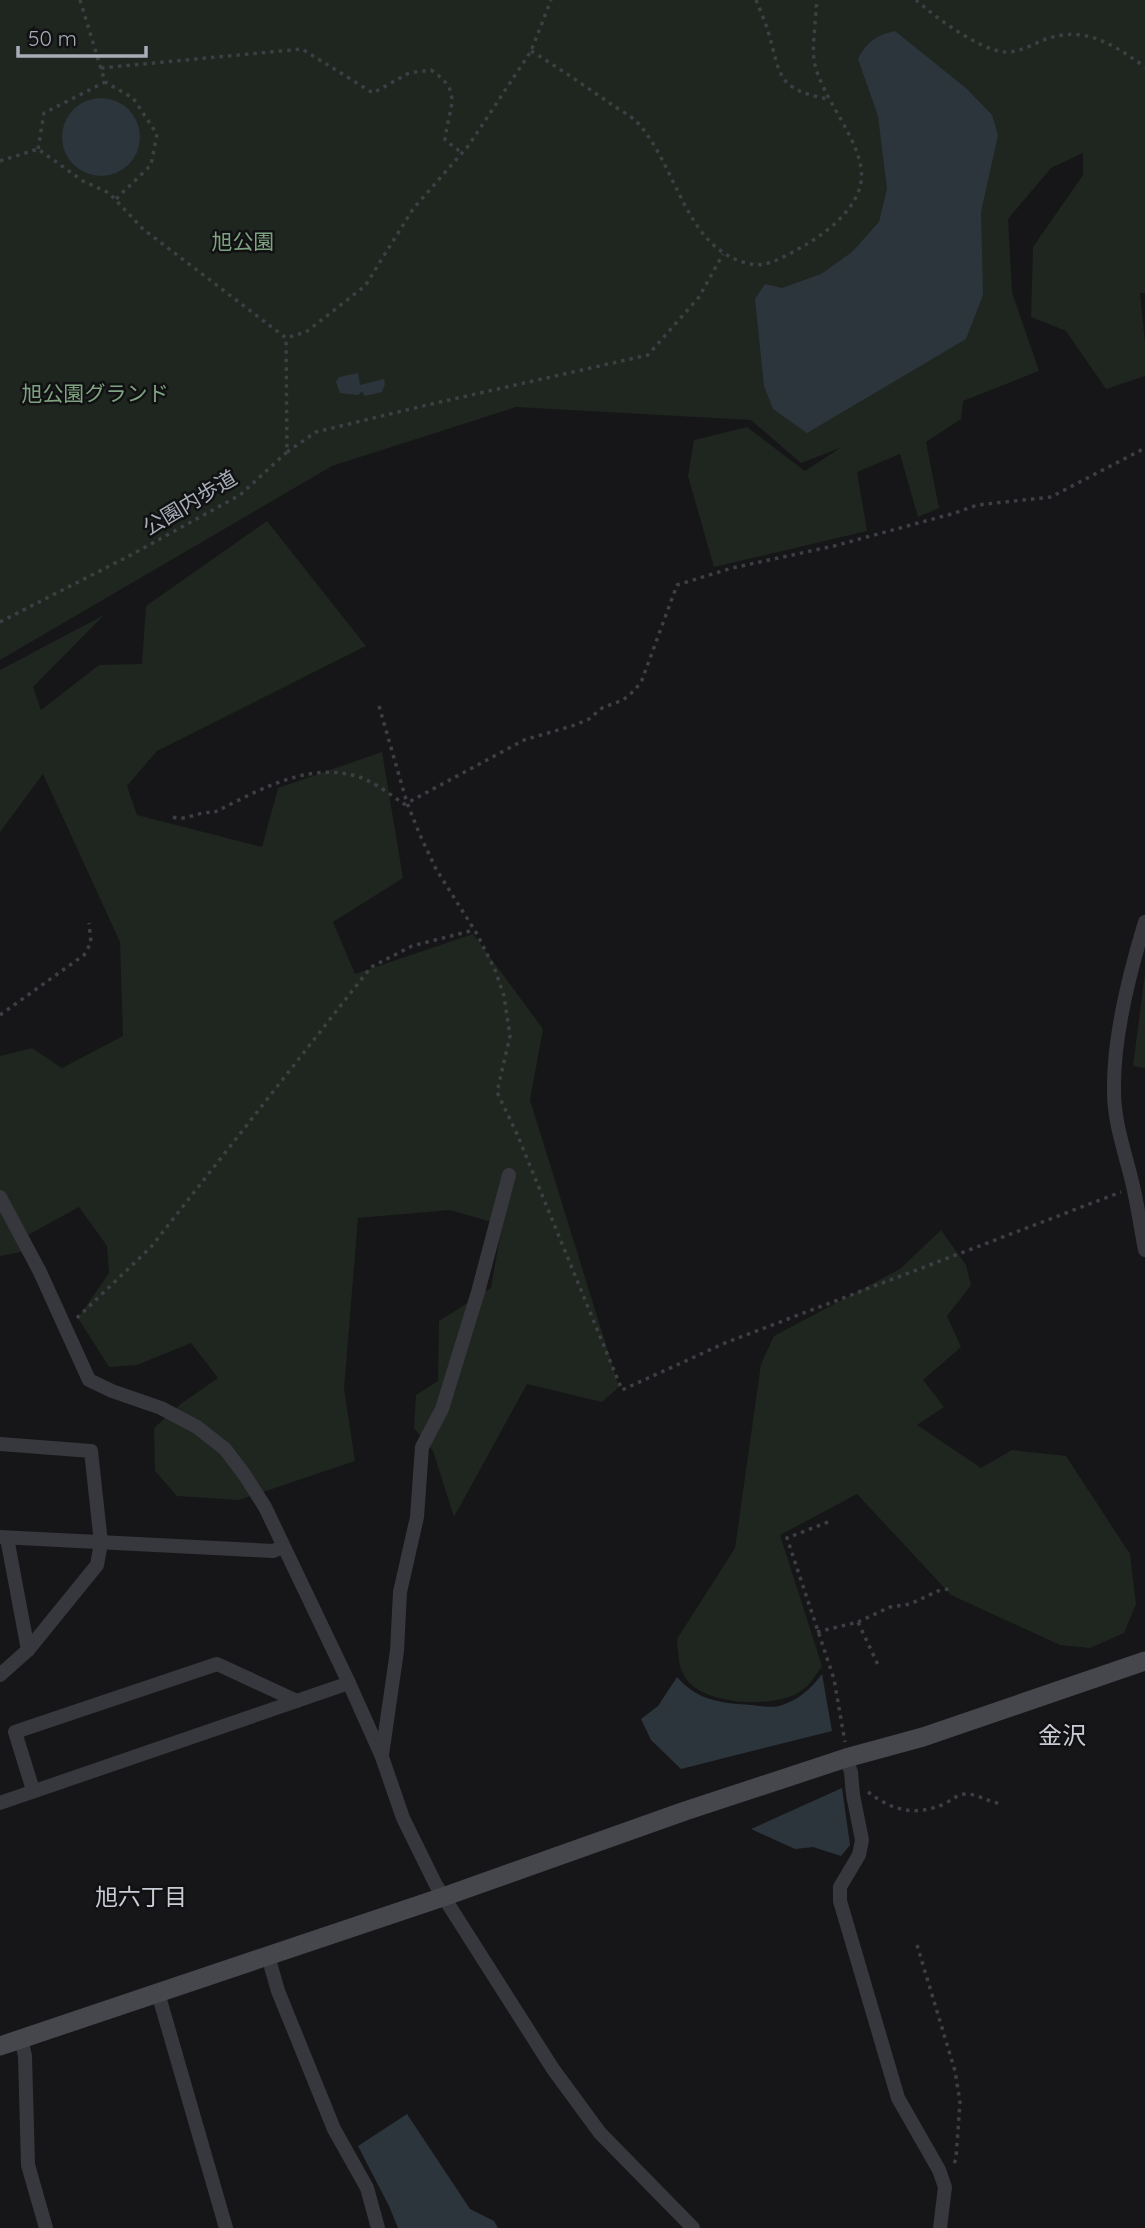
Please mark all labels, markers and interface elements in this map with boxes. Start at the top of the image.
scale bar [18,14,145,58]
text: 50 m [28,25,77,51]
park label: 旭公園 [212,228,275,254]
park label: 旭公園グランド [22,380,169,406]
street label: 公園内歩道 [138,464,241,540]
district label: 金沢 [1038,1720,1086,1750]
district label: 旭六丁目 [95,1882,187,1911]

